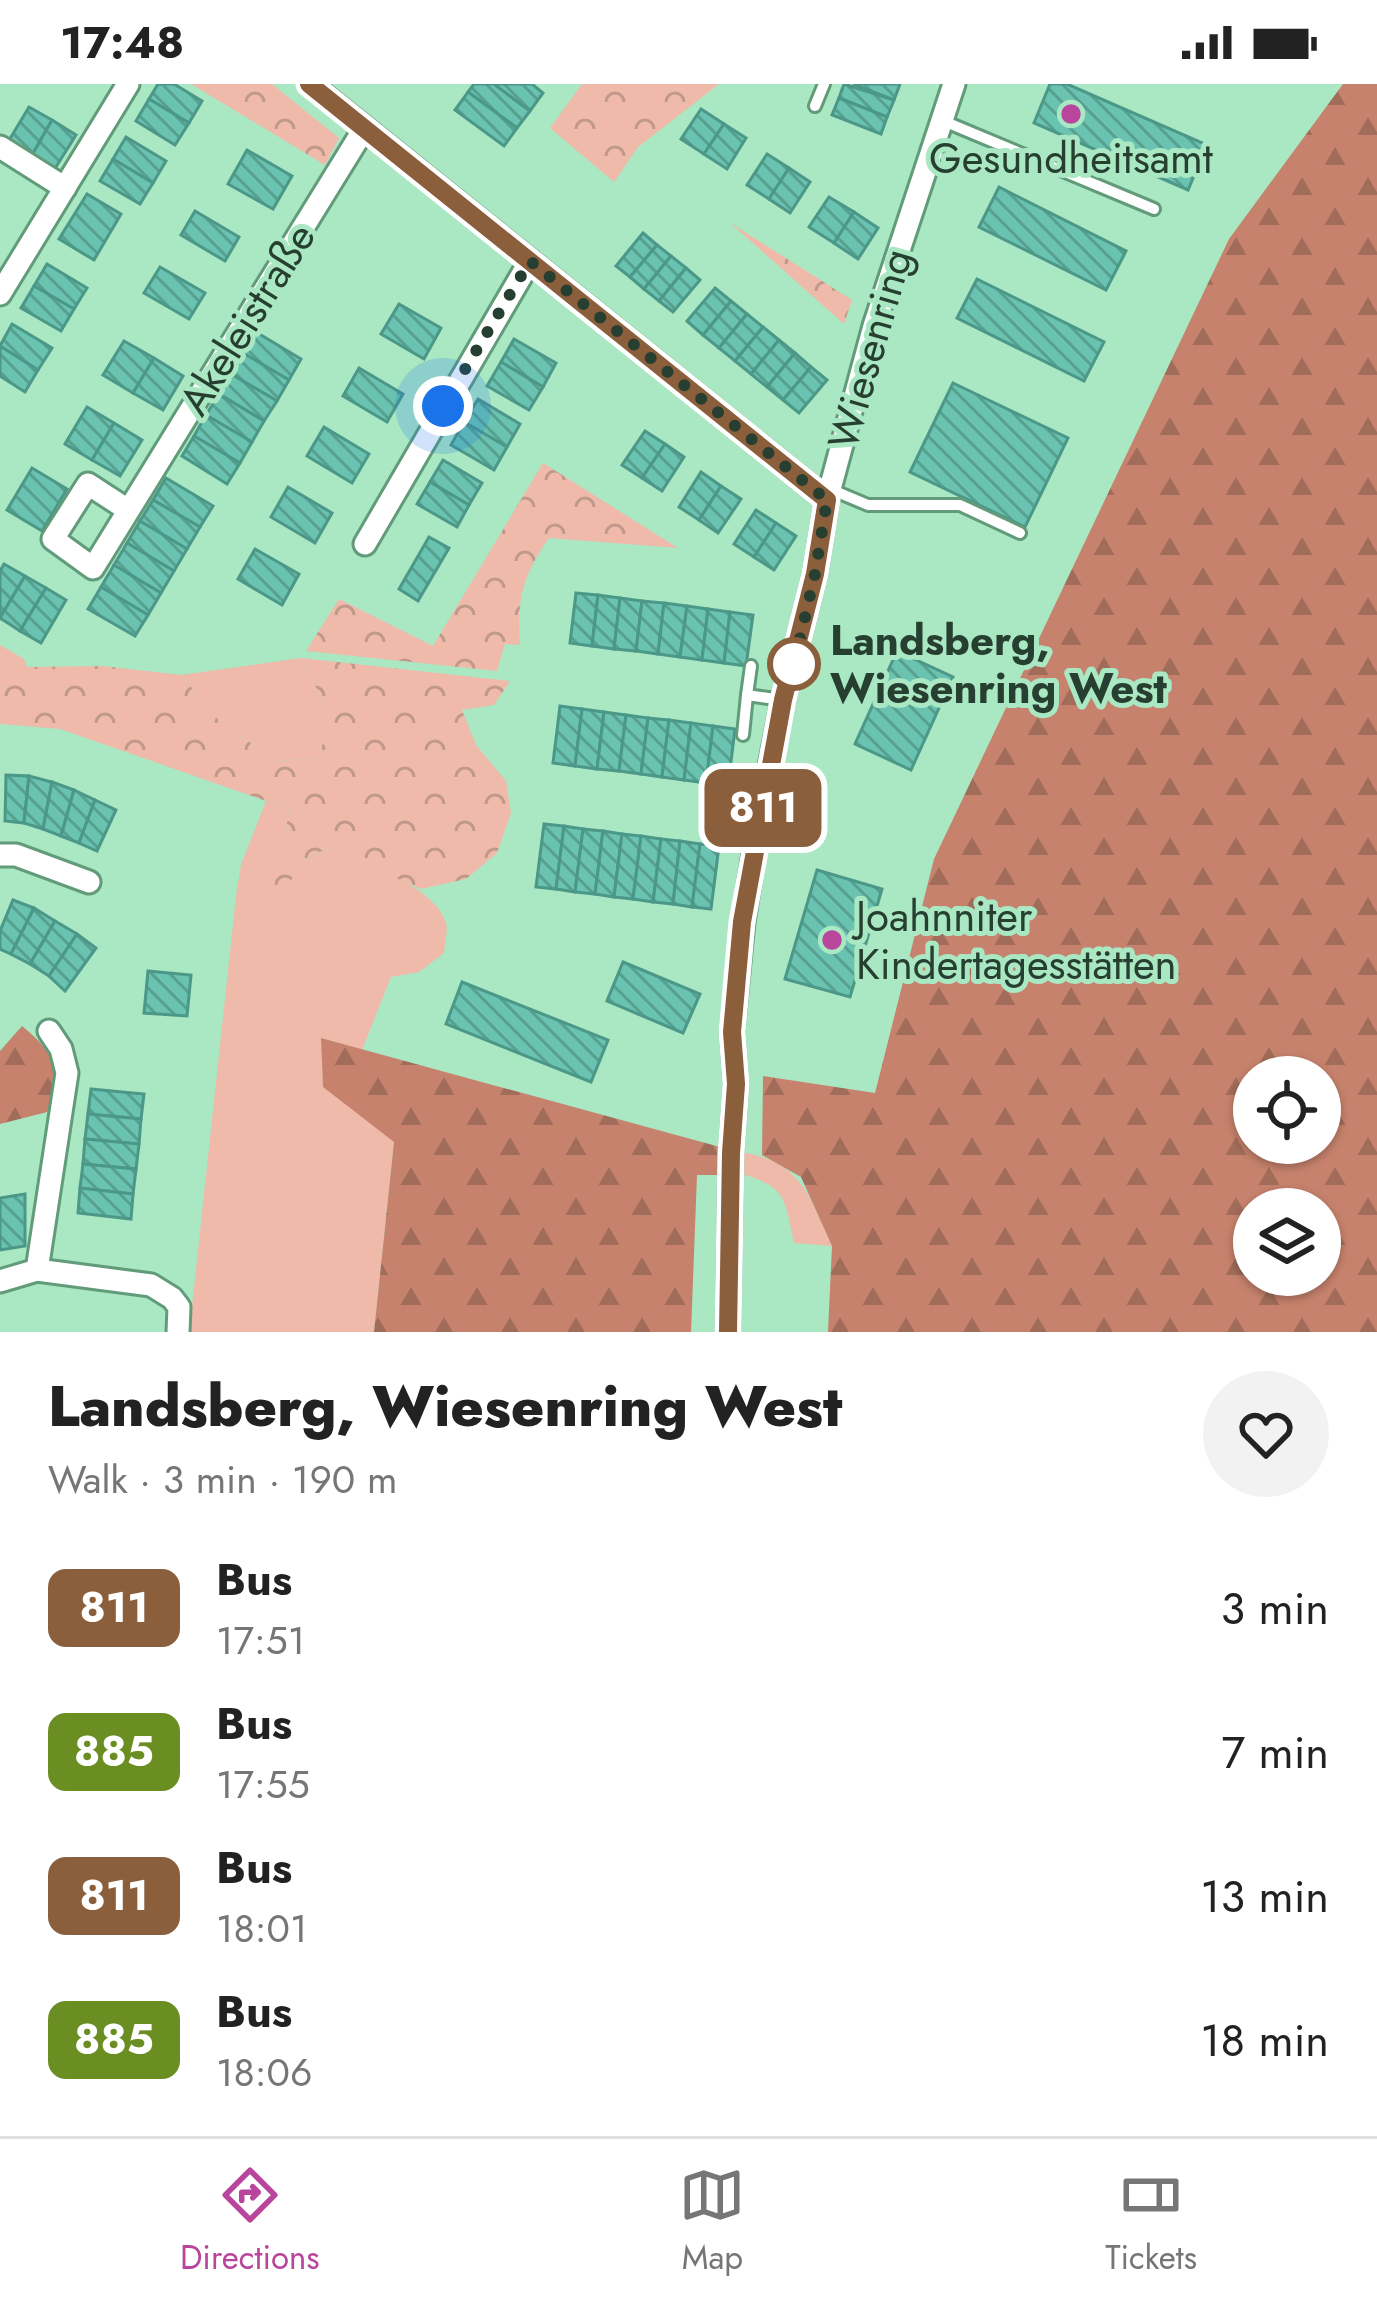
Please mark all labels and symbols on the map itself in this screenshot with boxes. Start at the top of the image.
marker: Gesundheitsamt [1058,101,1084,127]
place label: Gesundheitsamt [929,128,1213,189]
street label: Akeleistraße [164,211,330,427]
street label: Wiesenring [812,242,928,456]
your location [413,376,473,436]
place label: Landsberg, Wiesenring West [830,610,1168,719]
marker: Landsberg, Wiesenring West [769,639,819,689]
line badge: 811 [694,769,832,847]
place label: Joahnniter Kindertagesstätten [851,886,1177,995]
marker: Joahnniter Kindertagesstätten [819,927,845,953]

